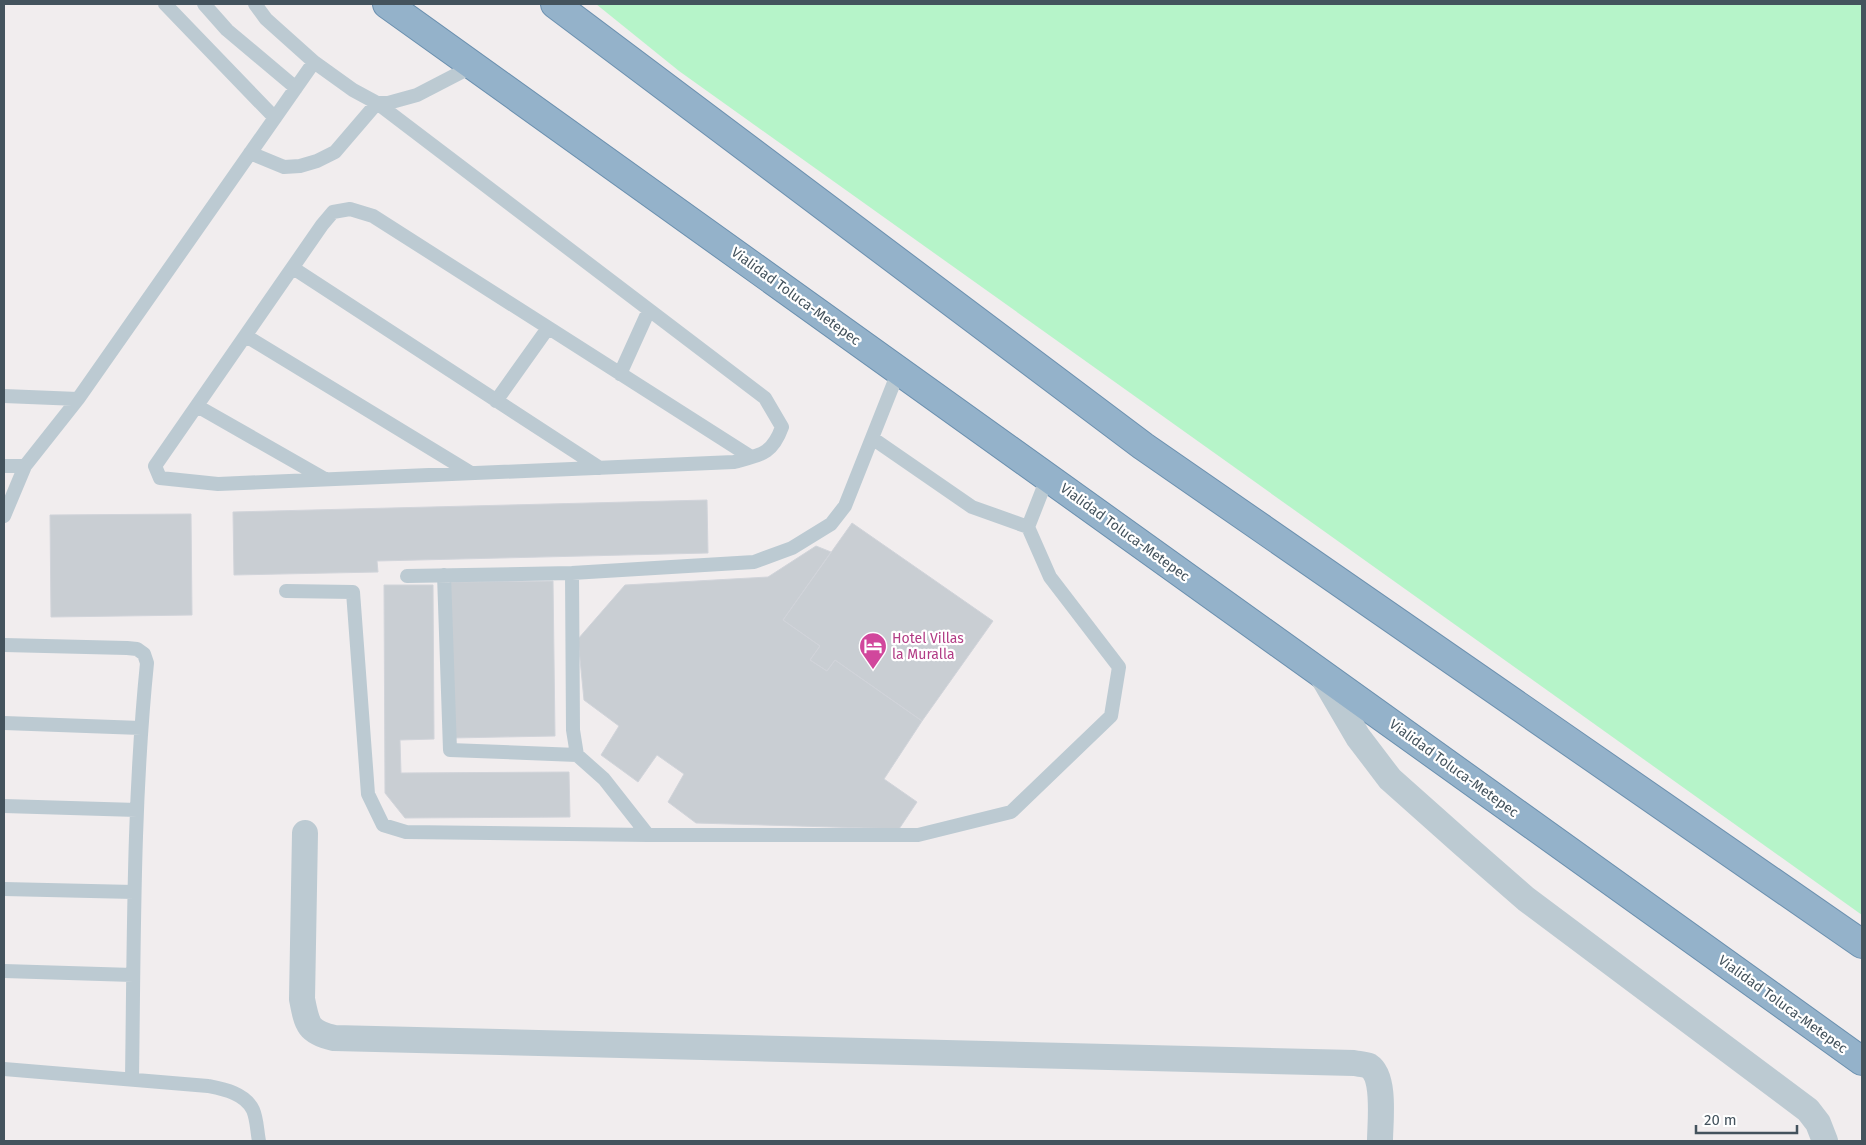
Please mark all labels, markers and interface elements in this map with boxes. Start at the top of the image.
street label: Vialidad Toluca-Metepec [728,244,864,349]
street label: Vialidad Toluca-Metepec [1057,480,1193,585]
place label: Hotel Villas la Muralla [892,630,964,663]
hotel icon: Hotel Villas la Muralla [858,631,888,670]
street label: Vialidad Toluca-Metepec [1386,716,1522,821]
street label: Vialidad Toluca-Metepec [1715,952,1851,1057]
scale bar [1696,1102,1797,1134]
text: 20 m [1704,1111,1737,1129]

